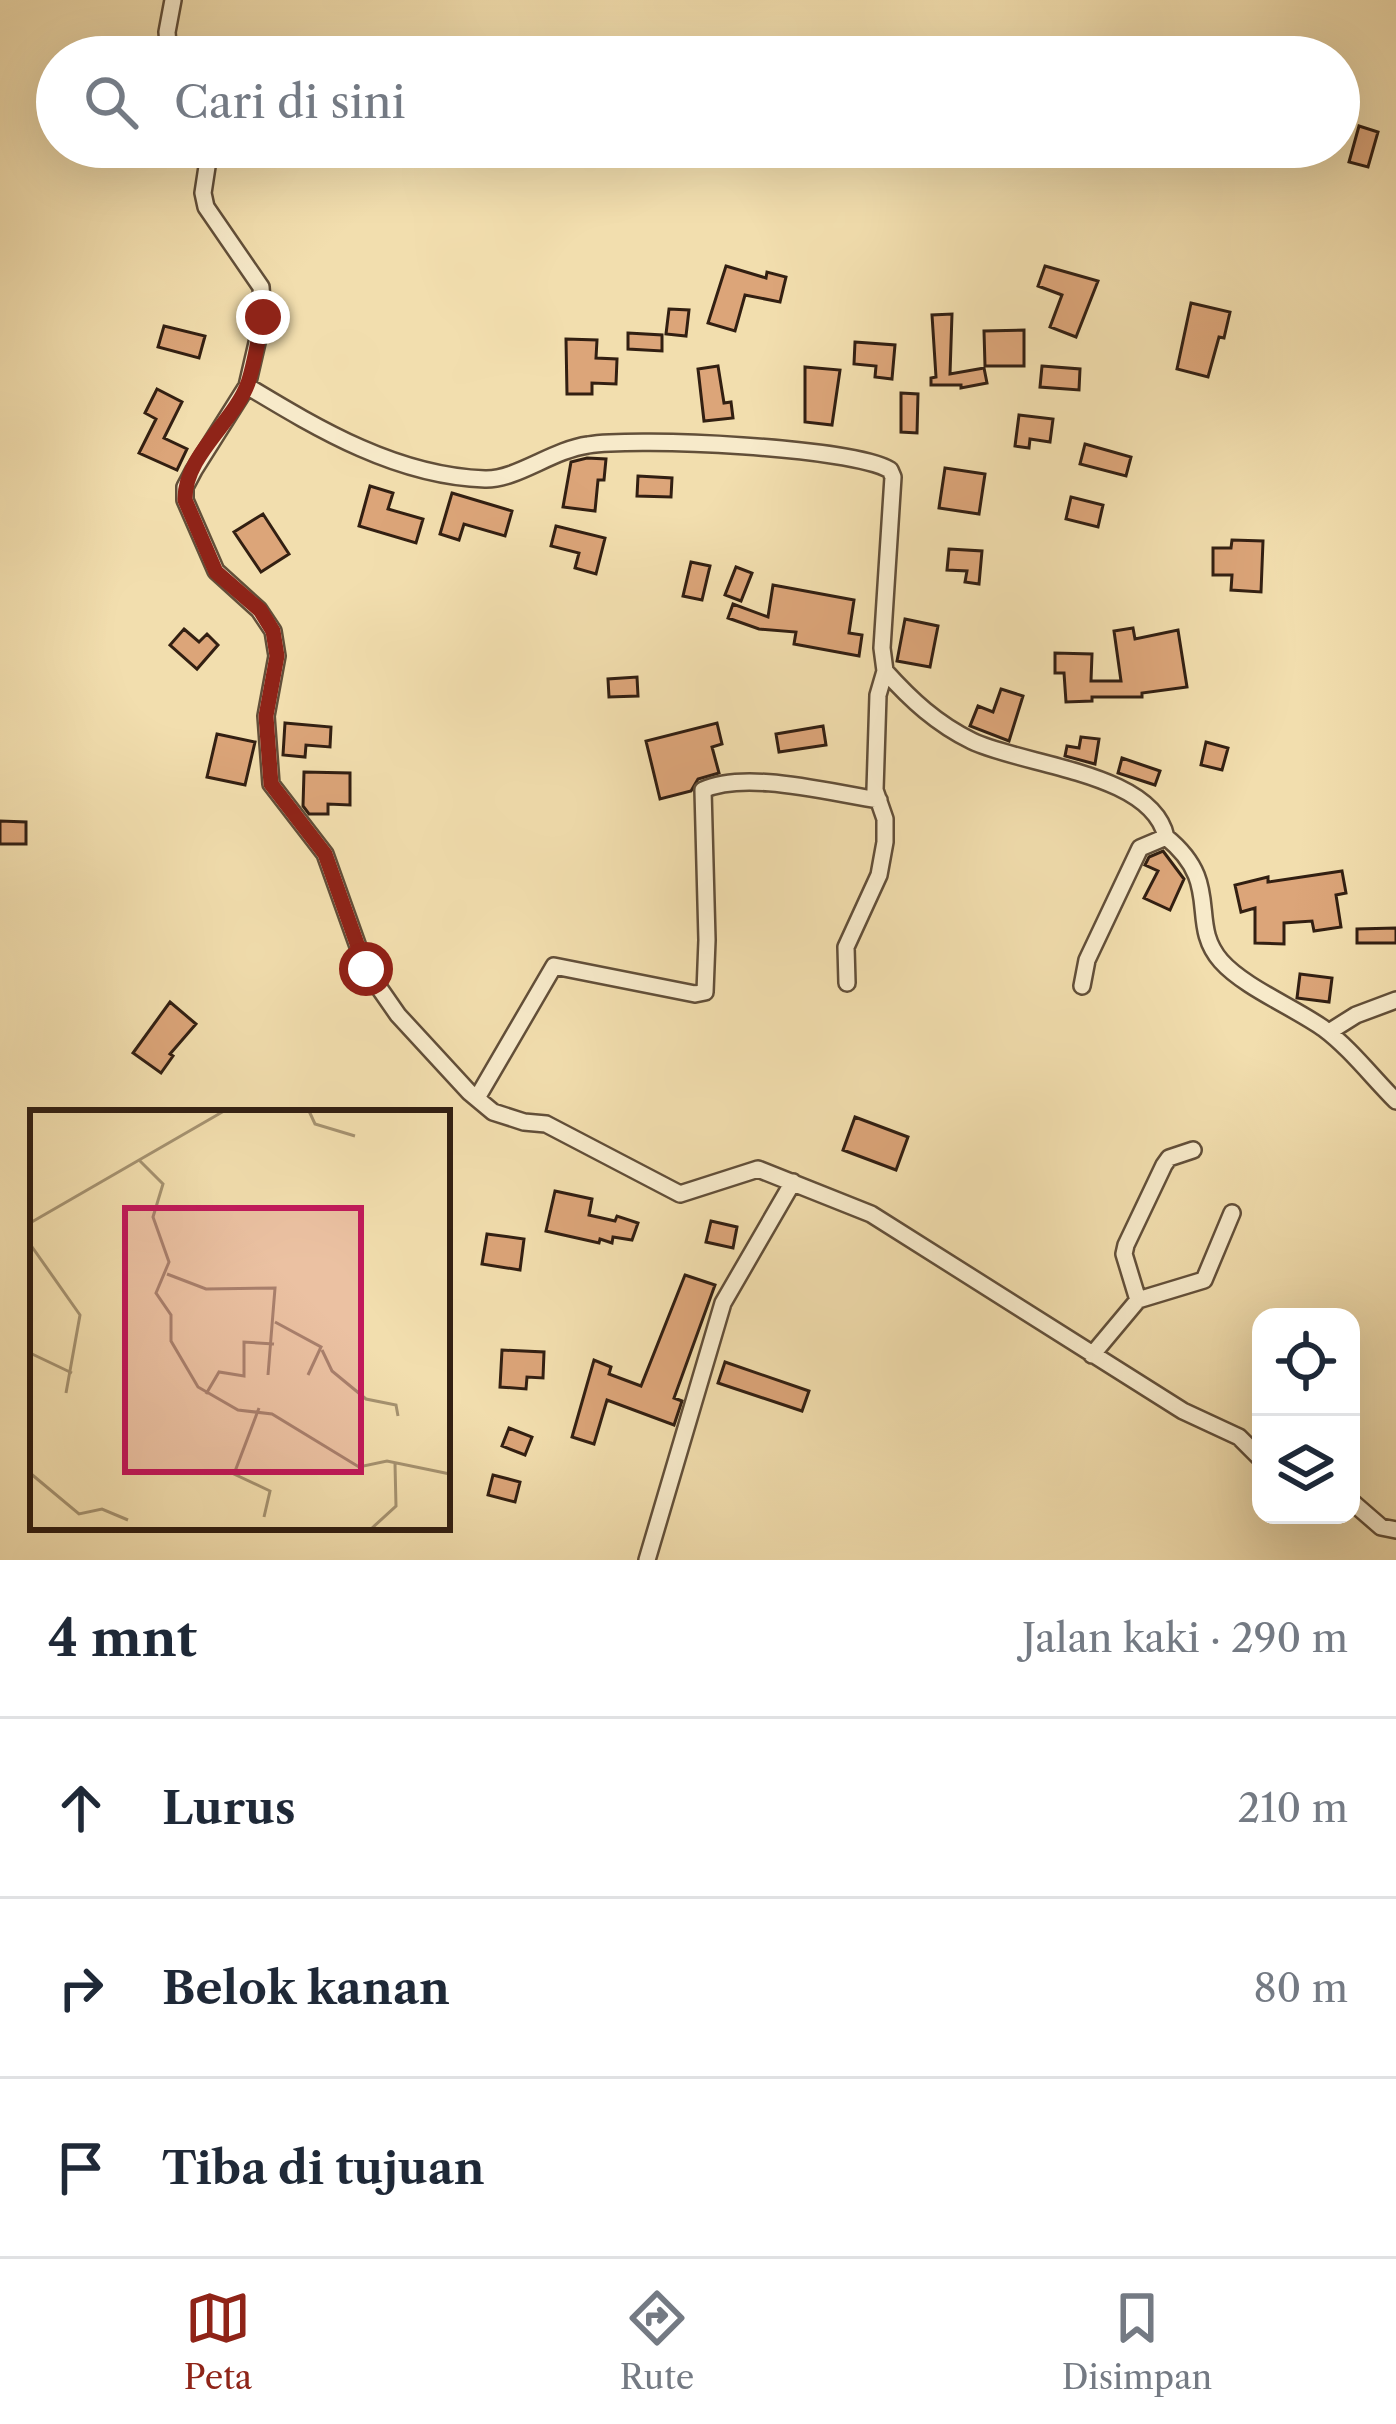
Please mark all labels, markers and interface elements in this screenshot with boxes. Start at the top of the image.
search box [36,36,1360,168]
icon: search [78,69,144,135]
text: Cari di sini [174,74,405,130]
route end [236,290,290,344]
route start [339,942,393,996]
inset map [30,1110,450,1530]
map controls [1252,1308,1360,1524]
button: locate [1252,1308,1360,1416]
button: layers [1252,1416,1360,1524]
text: 4 mnt [48,1607,197,1669]
text: Jalan kaki · 290 m [1022,1614,1348,1662]
icon: ahead [48,1775,114,1841]
text: Lurus [162,1780,296,1836]
text: 210 m [1238,1784,1348,1832]
icon: right [48,1955,114,2021]
text: Belok kanan [162,1960,450,2016]
text: 80 m [1253,1964,1348,2012]
icon: arrive [48,2135,114,2201]
text: Tiba di tujuan [162,2140,485,2196]
tab: Peta [184,2285,252,2398]
tab: Rute [620,2285,694,2398]
tab: Disimpan [1062,2285,1212,2398]

